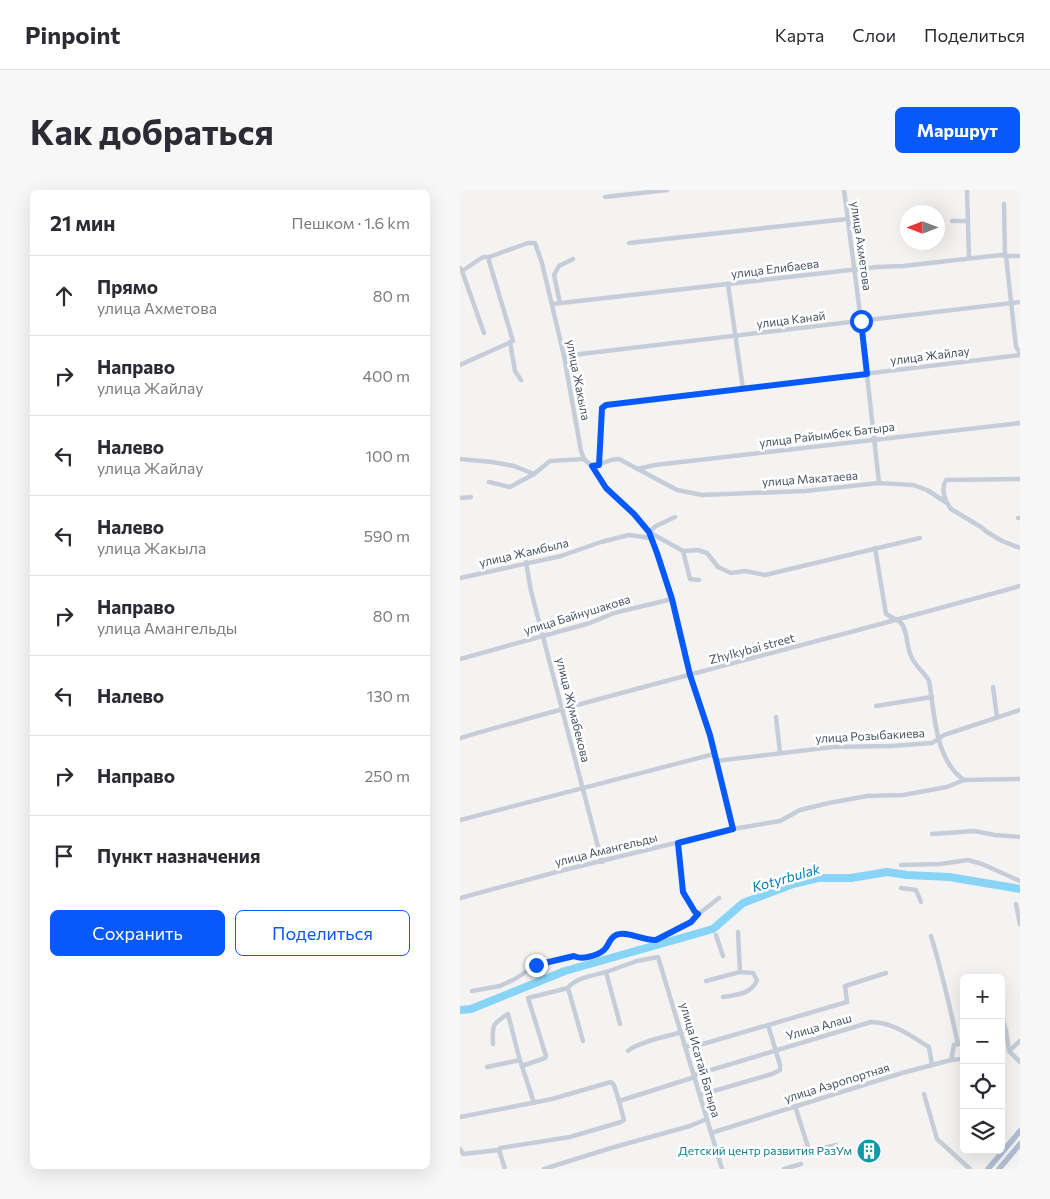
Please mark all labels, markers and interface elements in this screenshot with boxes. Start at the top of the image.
text: Pinpoint [25,20,120,49]
text: Карта [775,24,824,46]
text: Слои [852,24,896,46]
text: Поделиться [924,24,1025,46]
button: Маршрут [895,107,1020,153]
text: Как добраться [30,109,274,152]
street label: улица Ахметова [849,200,875,291]
north arrow [900,205,945,250]
text: 21 мин [50,210,115,235]
text: Пешком · 1.6 km [292,213,410,232]
street label: улица Елибаева [730,256,820,280]
text: Прямо [97,275,158,298]
icon: ahead [50,282,78,310]
text: 80 m [373,286,410,305]
text: улица Ахметова [97,298,217,317]
street label: улица Канай [756,308,826,330]
route start [850,310,873,333]
street label: улица Жакыла [564,338,594,421]
street label: улица Жайлау [889,343,970,367]
text: Направо [97,355,175,378]
icon: right [50,362,78,390]
text: 400 m [362,366,410,385]
text: улица Жайлау [97,378,203,397]
street label: улица Райымбек Батыра [758,419,896,449]
text: Налево [97,435,164,458]
icon: left [50,442,78,470]
text: 100 m [365,446,410,465]
text: улица Жайлау [97,458,203,477]
street label: улица Макатаева [761,468,858,488]
text: Налево [97,515,164,538]
icon: left [50,522,78,550]
text: 590 m [364,526,410,545]
street label: улица Жамбыла [478,535,570,569]
text: улица Жакыла [97,538,206,557]
street label: улица Байнушакова [522,591,632,637]
text: Направо [97,595,175,618]
icon: right [50,602,78,630]
text: 80 m [373,606,410,625]
text: улица Амангельды [97,618,237,637]
street label: Zhylkybai street [707,630,796,666]
street label: улица Жумабекова [554,656,594,764]
icon: left [50,682,78,710]
text: Налево [97,684,164,707]
text: 130 m [367,686,410,705]
street label: улица Розыбакиева [815,725,925,745]
icon: right [50,762,78,790]
text: Направо [97,764,175,787]
text: 250 m [364,766,410,785]
street label: улица Амангельды [553,829,659,869]
icon: arrive [50,842,78,870]
text: Пункт назначения [97,844,260,867]
water label: Kotyrbulak [750,860,822,895]
button: Сохранить [50,910,225,956]
button: Поделиться [235,910,410,956]
route end [525,954,548,977]
map controls [960,974,1005,1154]
button: + [960,974,1005,1019]
street label: улица Исатай Батыра [678,1001,724,1119]
street label: Улица Алаш [784,1010,853,1042]
button: − [960,1019,1005,1064]
street label: улица Аэропортная [782,1059,891,1105]
button: locate [960,1064,1005,1109]
button: layers [960,1109,1005,1154]
building icon: Детский центр развития РазУм [856,1138,882,1164]
place label: Детский центр развития РазУм [678,1143,852,1157]

